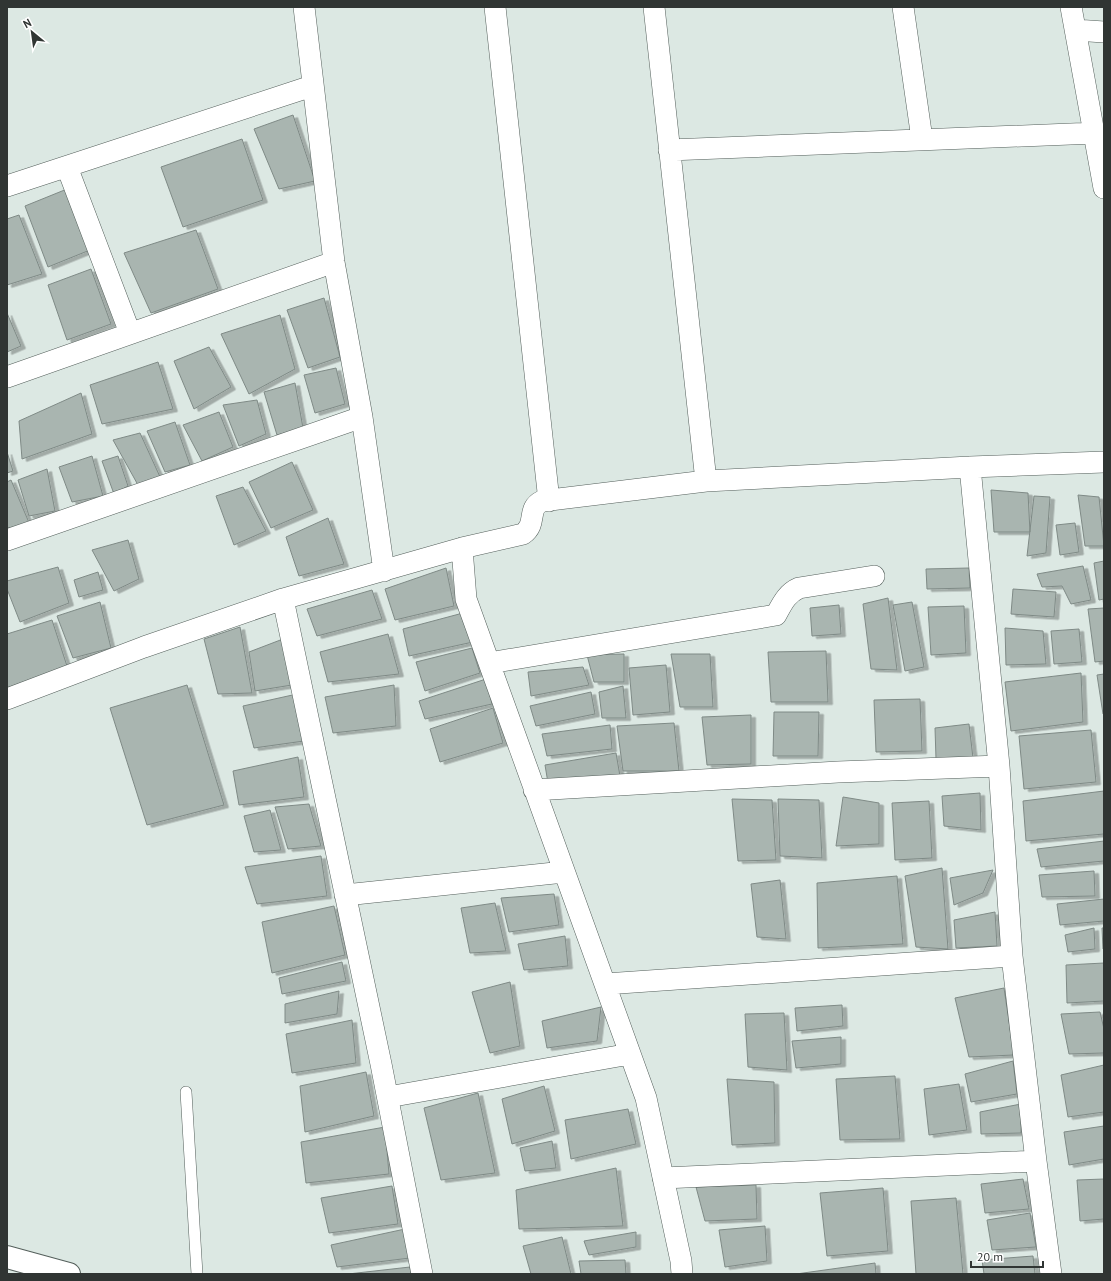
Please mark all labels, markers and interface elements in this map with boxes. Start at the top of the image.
north arrow [12,12,52,52]
text: N [21,15,34,31]
scale bar [971,1243,1043,1269]
text: 20 m [977,1249,1003,1264]

